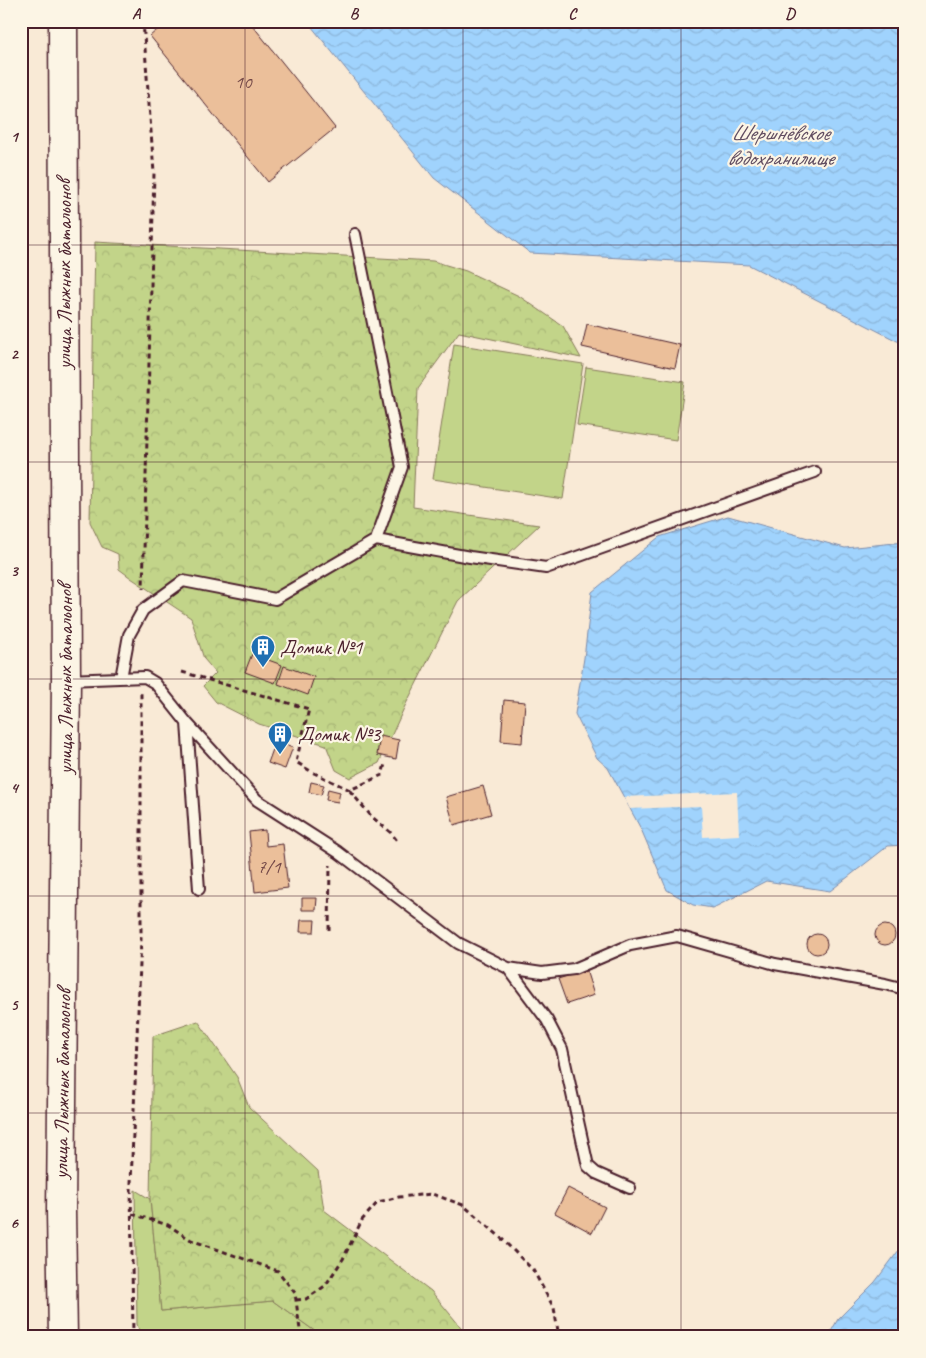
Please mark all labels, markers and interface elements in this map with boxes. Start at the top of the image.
text: A [132,4,142,24]
text: B [350,4,360,24]
text: C [568,4,578,24]
text: D [785,4,796,24]
house number: 10 [234,70,253,94]
water label: Шершнёвское водохранилище [727,119,836,172]
text: 1 [10,127,19,147]
street label: улица Лыжных батальонов [51,174,77,371]
text: 2 [10,344,19,364]
text: 3 [10,561,19,581]
street label: улица Лыжных батальонов [52,579,78,776]
building icon: Домик №1 [250,634,276,668]
place label: Домик №1 [280,634,364,660]
building icon: Домик №3 [267,721,293,755]
place label: Домик №3 [298,721,382,747]
text: 4 [10,778,19,798]
house number: 7/1 [257,855,282,879]
street label: улица Лыжных батальонов [47,984,77,1181]
text: 5 [11,995,20,1015]
text: 6 [10,1213,19,1233]

